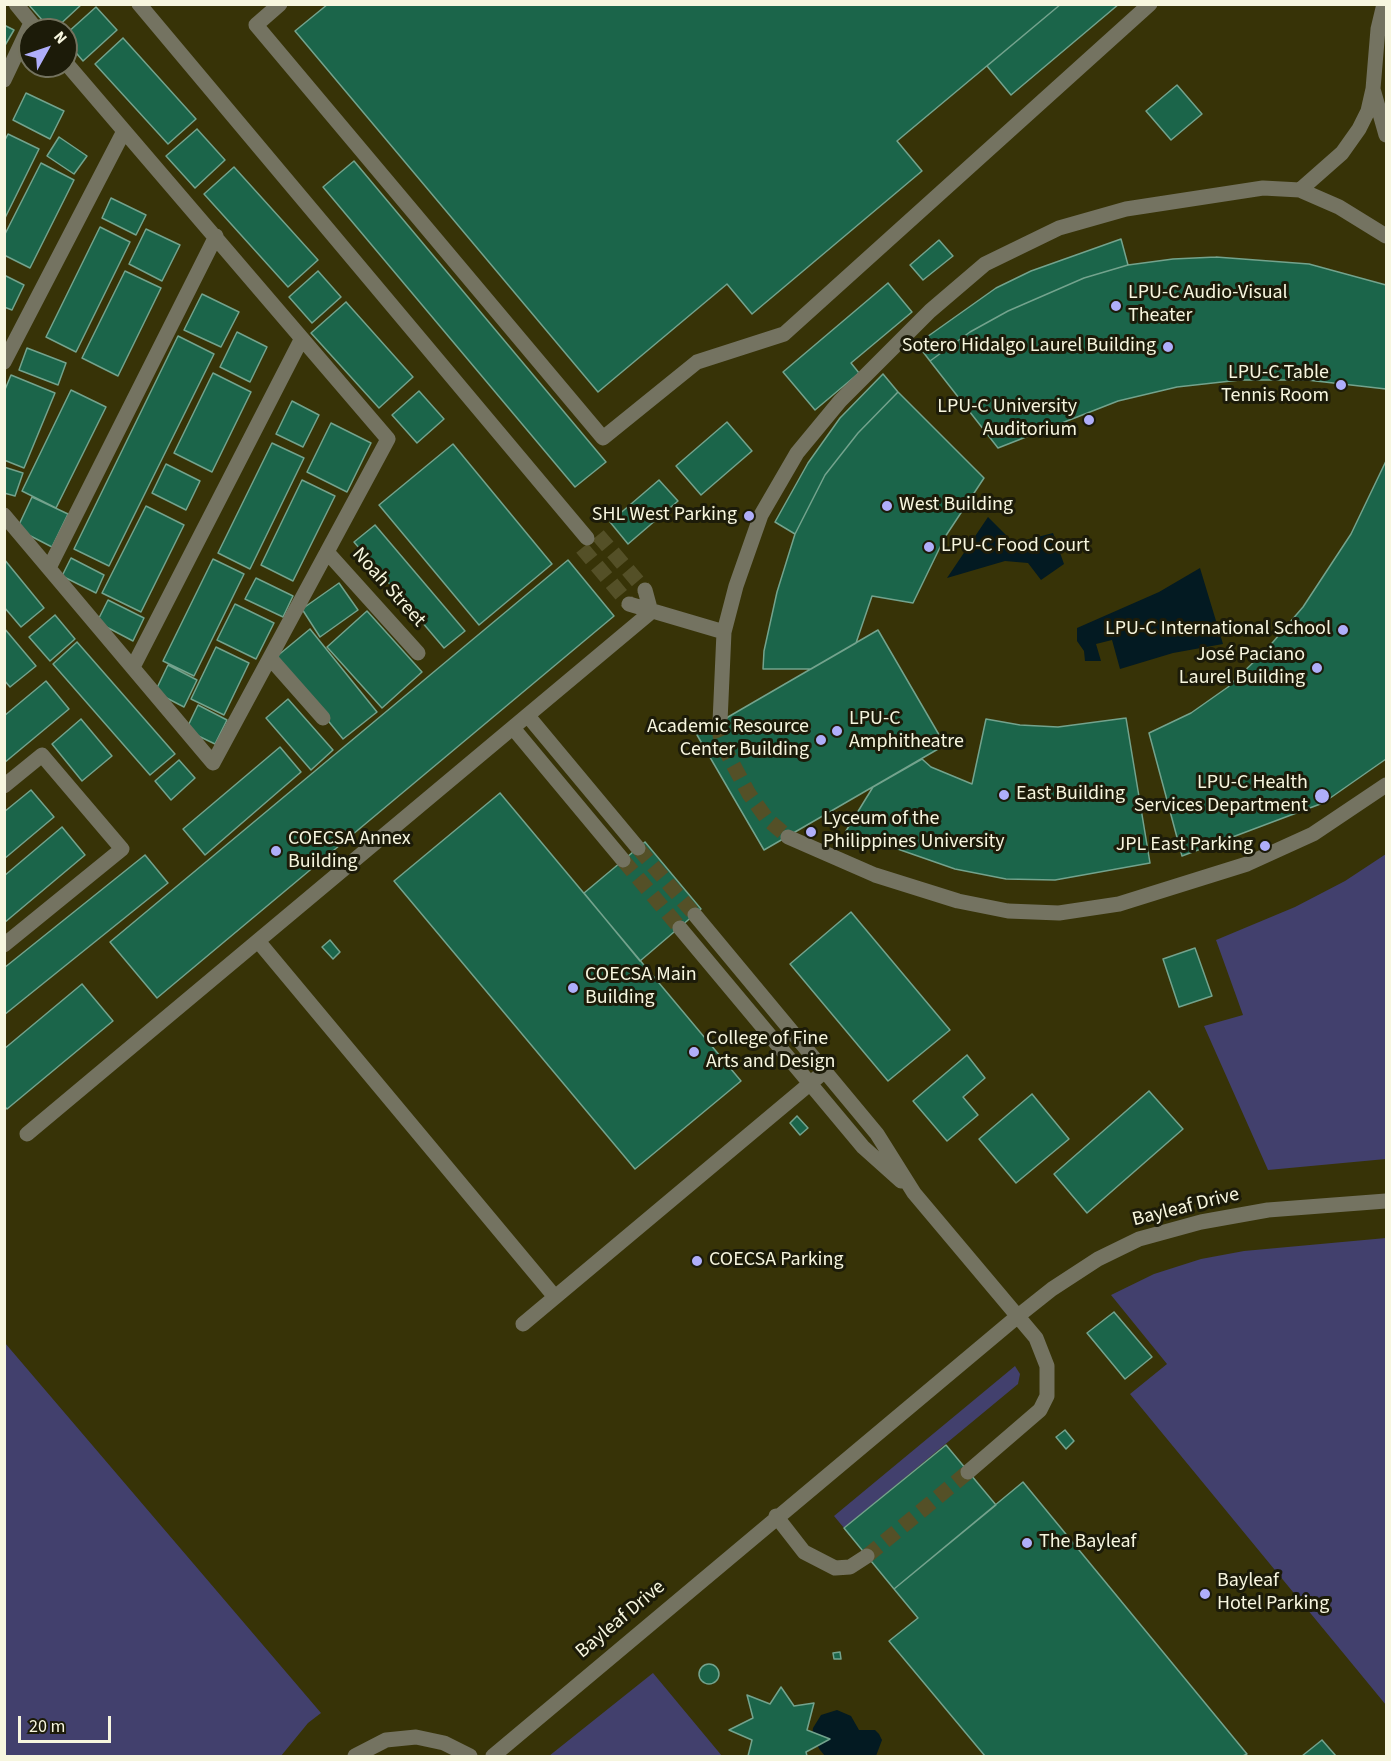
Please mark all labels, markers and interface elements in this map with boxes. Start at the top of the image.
north arrow [18,18,78,78]
text: N [48,27,72,49]
place label: LPU-C Audio-Visual Theater [1128,282,1288,329]
marker: LPU-C Audio-Visual Theater [1109,299,1123,313]
place label: Sotero Hidalgo Laurel Building [902,335,1156,359]
marker: Sotero Hidalgo Laurel Building [1161,340,1175,354]
place label: LPU-C Table Tennis Room [1221,362,1329,409]
marker: LPU-C Table Tennis Room [1334,378,1348,392]
place label: LPU-C University Auditorium [937,396,1077,443]
marker: LPU-C University Auditorium [1082,413,1096,427]
place label: West Building [899,494,1013,518]
marker: West Building [880,499,894,513]
place label: SHL West Parking [592,504,737,528]
marker: SHL West Parking [742,509,756,523]
place label: LPU-C Food Court [941,535,1090,559]
marker: LPU-C Food Court [922,540,936,554]
street label: Noah Street [346,543,430,633]
place label: LPU-C International School [1105,618,1331,642]
marker: LPU-C International School [1336,623,1350,637]
place label: José Paciano Laurel Building [1179,644,1305,691]
marker: José Paciano Laurel Building [1310,661,1324,675]
place label: LPU-C Amphitheatre [849,708,964,755]
place label: Academic Resource Center Building [647,716,809,763]
marker: LPU-C Amphitheatre [830,724,844,738]
marker: Academic Resource Center Building [814,733,828,747]
place label: LPU-C Health Services Department [1134,772,1308,819]
place label: East Building [1016,783,1125,807]
marker: LPU-C Health Services Department [1313,787,1331,805]
marker: East Building [997,788,1011,802]
place label: Lyceum of the Philippines University [823,808,1005,855]
marker: Lyceum of the Philippines University [804,825,818,839]
place label: COECSA Annex Building [288,828,411,875]
place label: JPL East Parking [1116,834,1253,858]
marker: JPL East Parking [1258,839,1272,853]
marker: COECSA Annex Building [269,844,283,858]
place label: COECSA Main Building [585,964,697,1011]
marker: COECSA Main Building [566,981,580,995]
place label: College of Fine Arts and Design [706,1028,835,1075]
marker: College of Fine Arts and Design [687,1045,701,1059]
street label: Bayleaf Drive [1130,1183,1242,1233]
place label: COECSA Parking [709,1249,843,1273]
marker: COECSA Parking [690,1254,704,1268]
place label: The Bayleaf [1039,1531,1136,1555]
marker: The Bayleaf [1020,1536,1034,1550]
place label: Bayleaf Hotel Parking [1217,1570,1329,1617]
street label: Bayleaf Drive [571,1576,671,1664]
marker: Bayleaf Hotel Parking [1198,1587,1212,1601]
scale bar [21,1704,114,1742]
text: 20 m [29,1714,65,1739]

